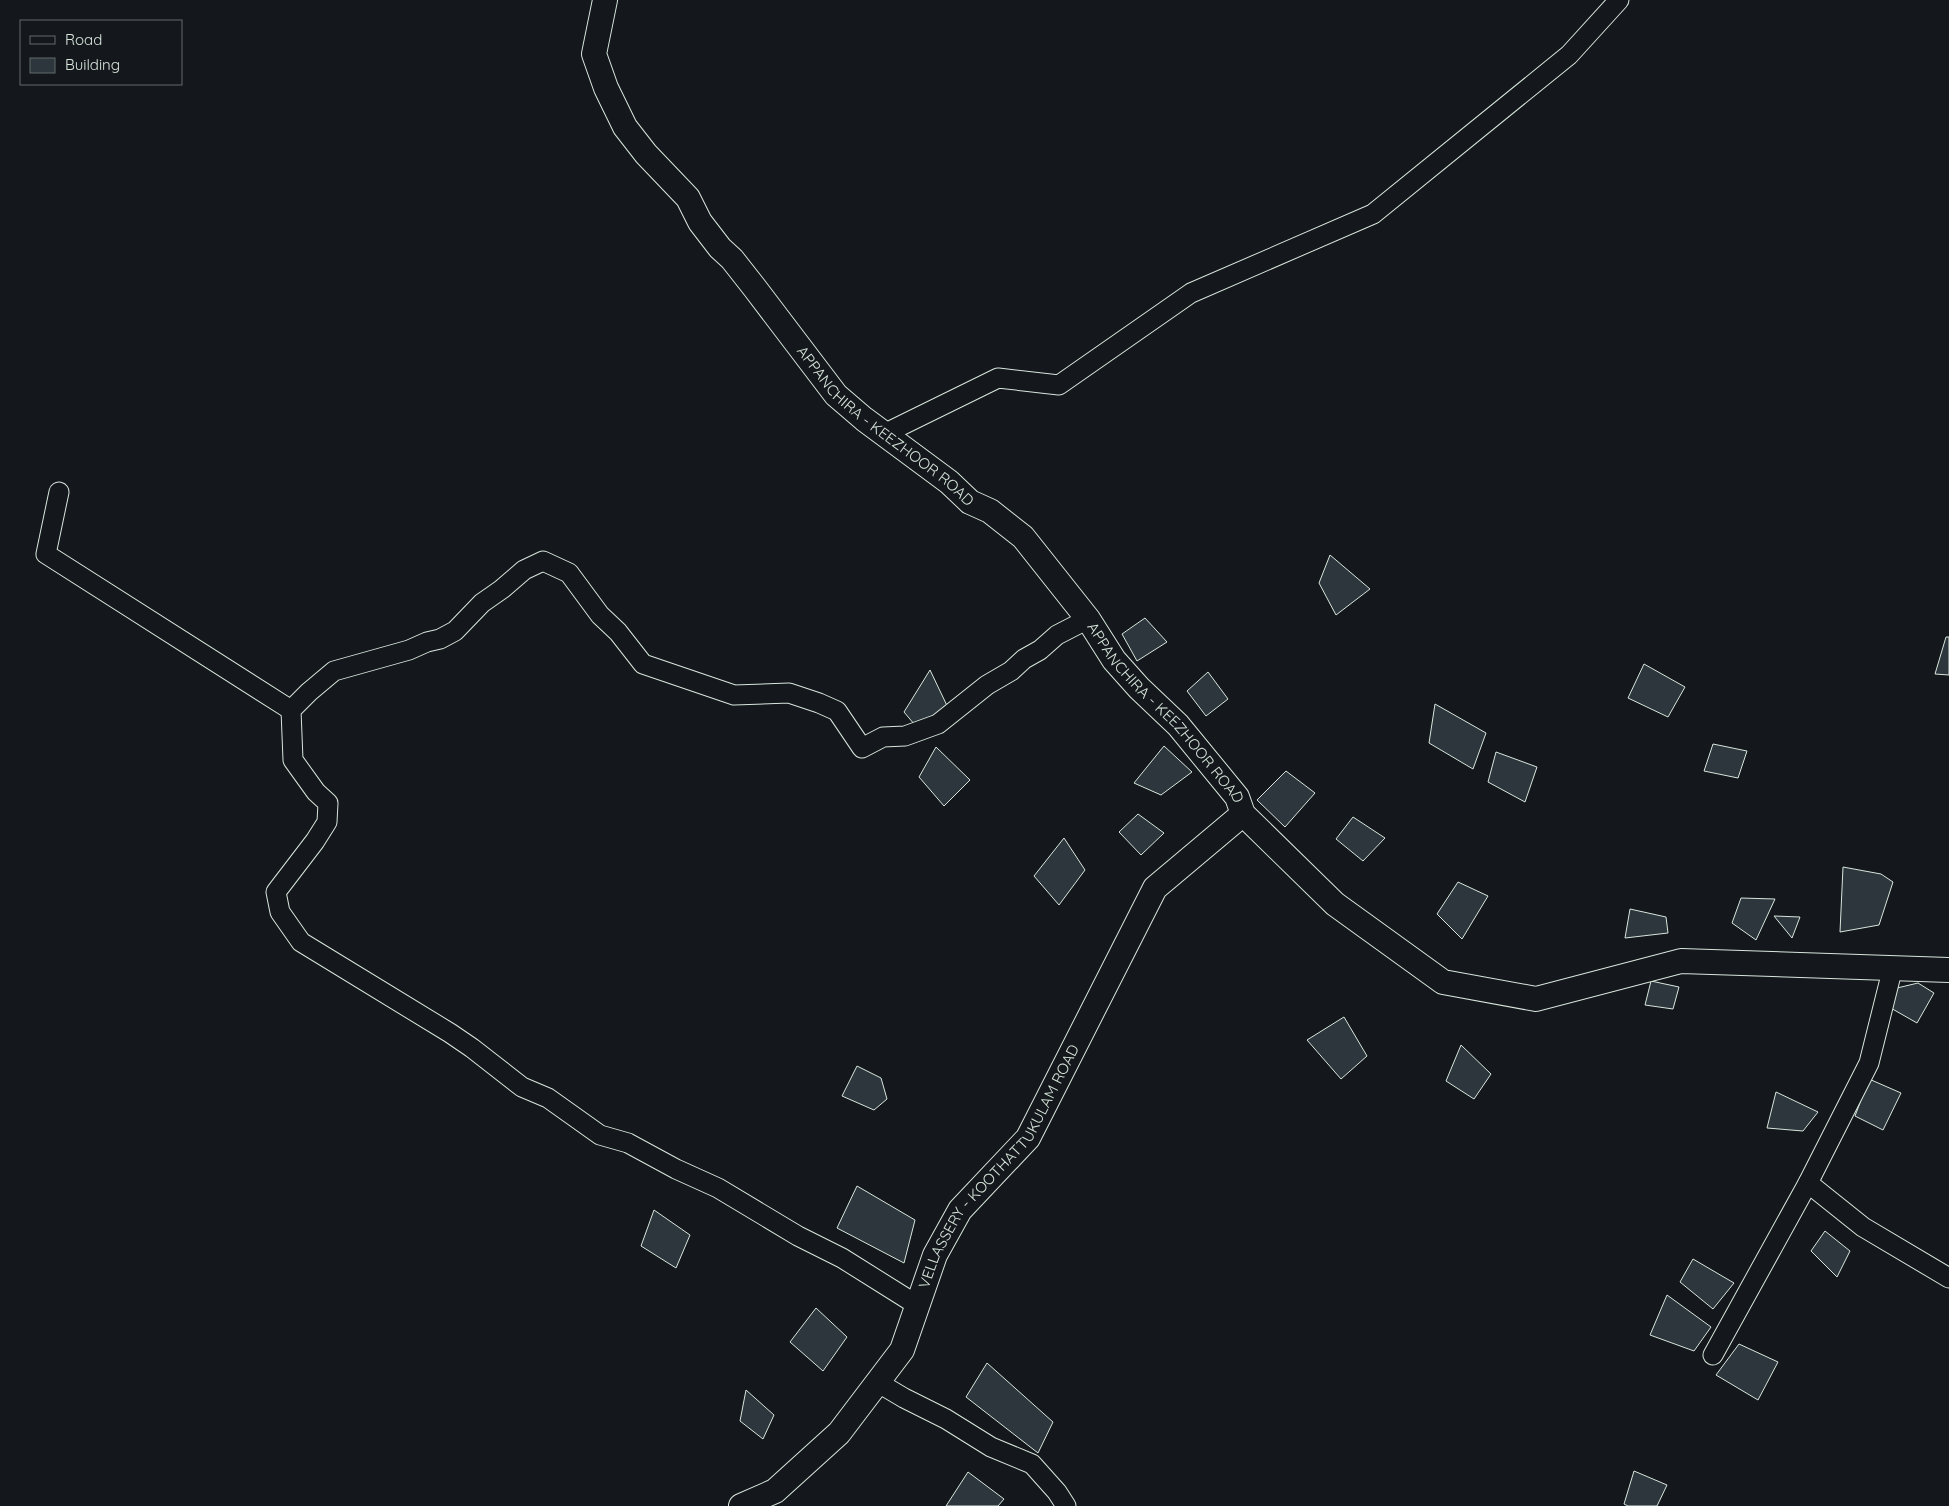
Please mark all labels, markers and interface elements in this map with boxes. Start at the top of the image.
legend [20,20,182,85]
text: Road [65,30,102,49]
text: Building [65,55,120,74]
street label: APPANCHIRA - KEEZHOOR ROAD [793,342,978,510]
street label: APPANCHIRA - KEEZHOOR ROAD [1083,618,1248,805]
street label: VELLASSERY - KOOTHATTUKULAM ROAD [914,1041,1083,1291]

